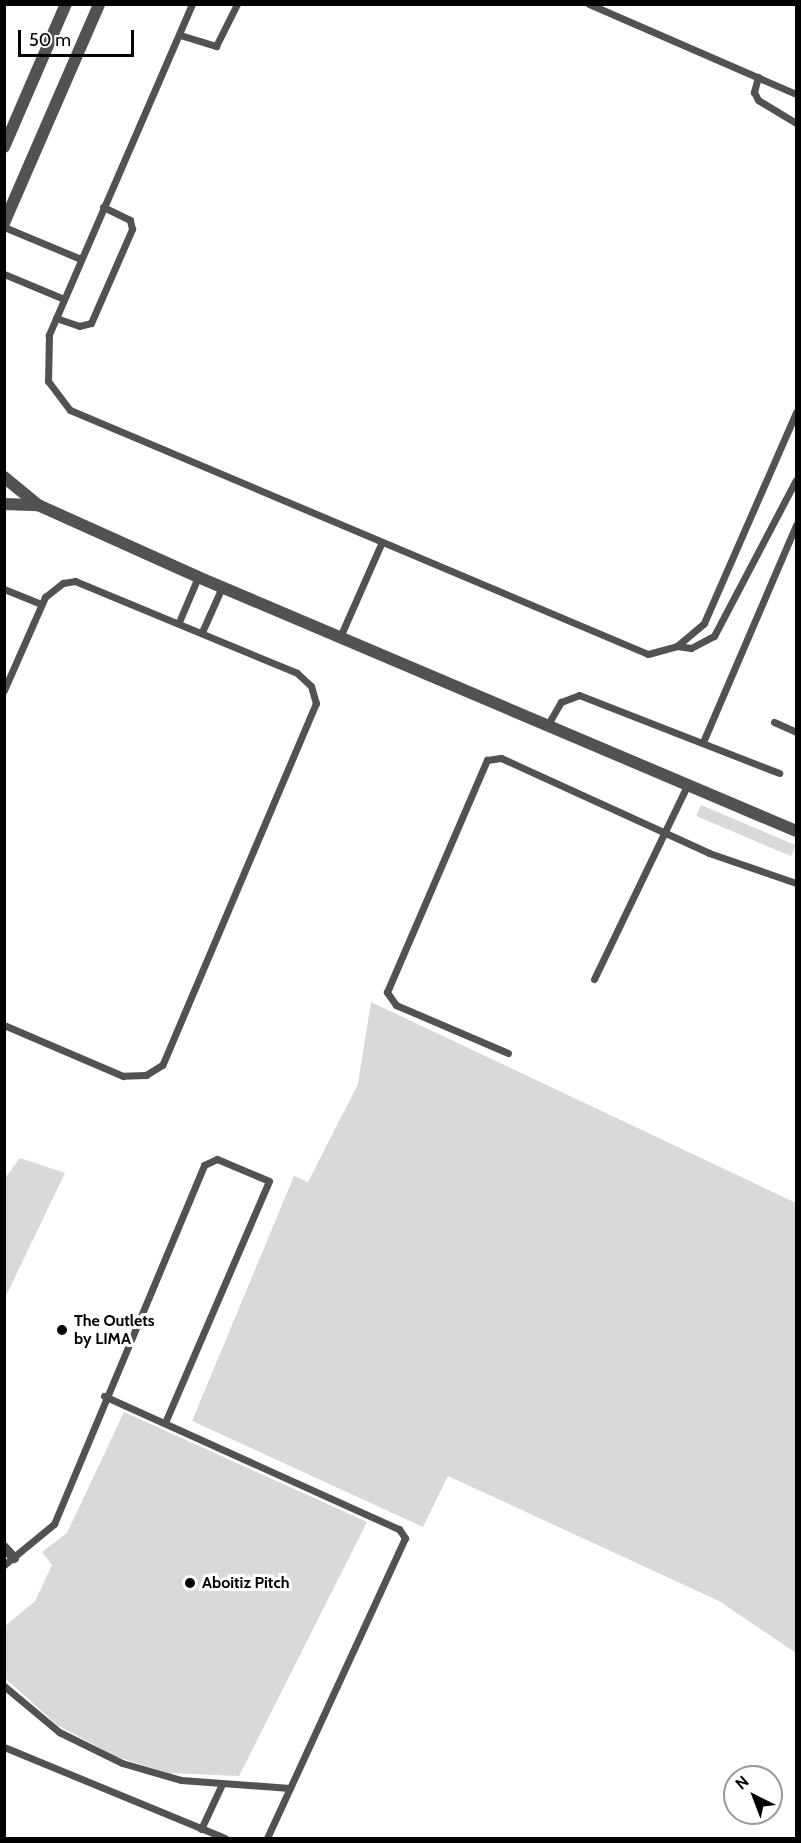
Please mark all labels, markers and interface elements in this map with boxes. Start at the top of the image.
scale bar [21,18,136,56]
text: 50 m [29,29,71,51]
place label: The Outlets by LIMA [74,1311,154,1349]
marker: The Outlets by LIMA [55,1323,69,1337]
place label: Aboitiz Pitch [202,1573,289,1593]
marker: Aboitiz Pitch [183,1576,197,1590]
north arrow [723,1765,783,1825]
text: N [731,1772,753,1794]

